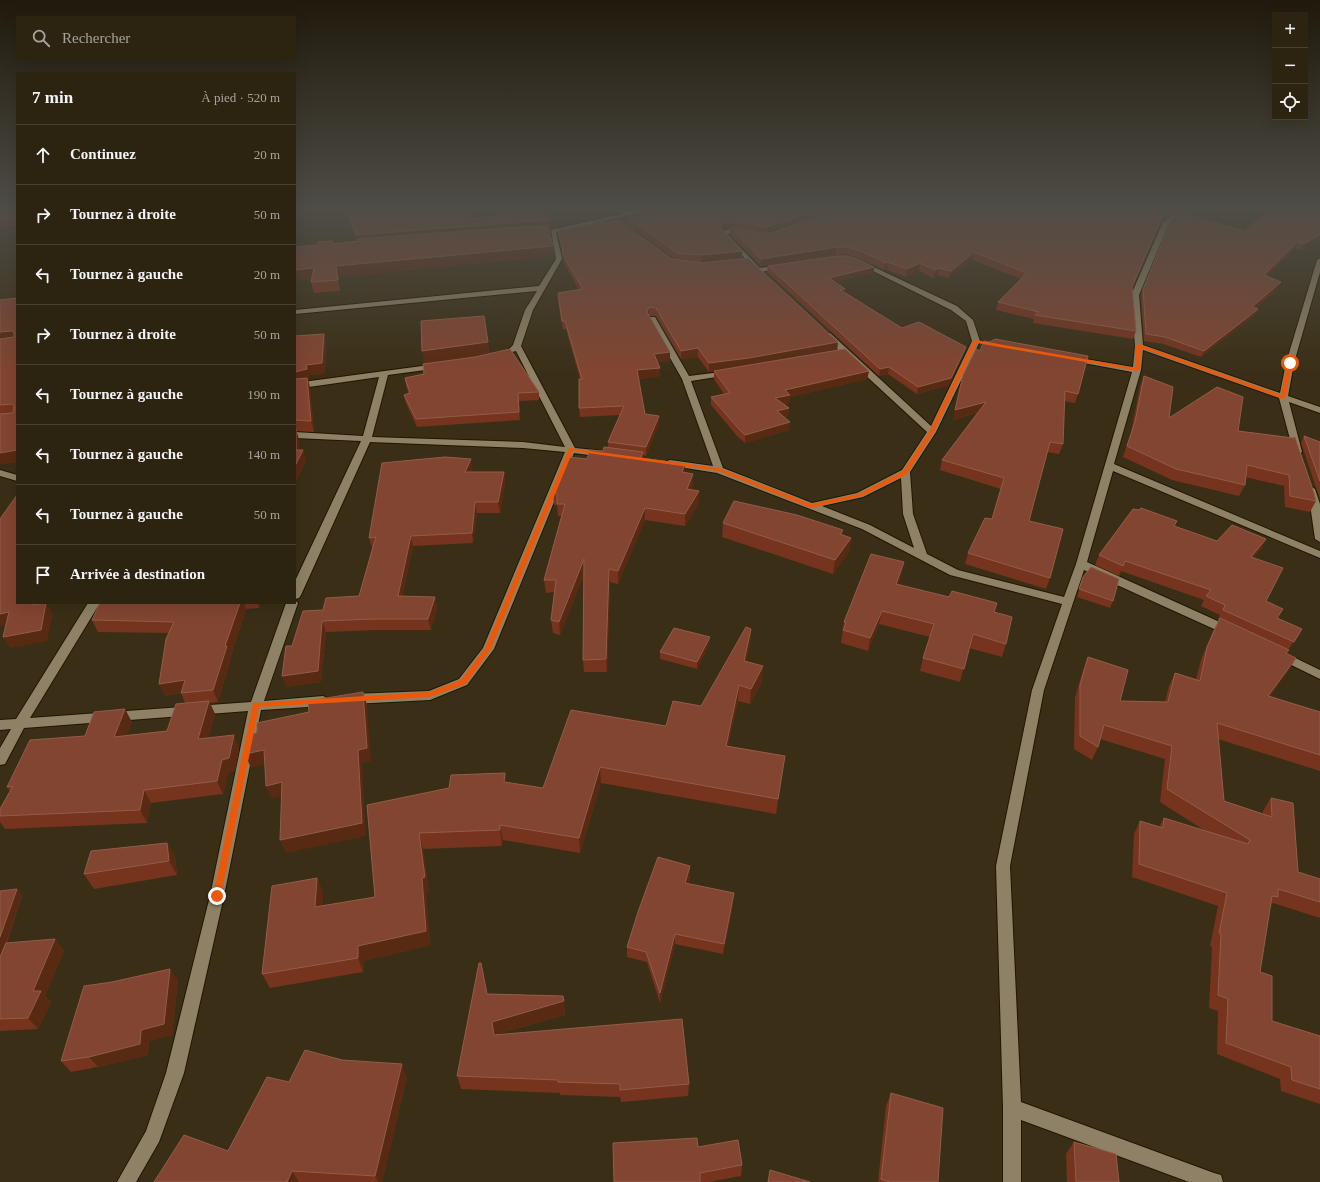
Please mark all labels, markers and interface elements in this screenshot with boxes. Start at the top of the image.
map controls [1272,12,1308,120]
button: + [1272,12,1308,48]
search box [16,16,296,60]
icon: search [30,27,52,49]
text: Rechercher [62,30,130,46]
button: − [1272,48,1308,84]
button: locate [1272,84,1308,120]
text: 7 min [32,88,73,107]
text: À pied · 520 m [201,90,280,105]
icon: ahead [32,144,54,166]
text: Continuez [70,146,136,162]
text: 20 m [254,147,280,162]
icon: right [32,204,54,226]
text: Tournez à droite [70,206,176,222]
text: 50 m [254,207,280,222]
icon: left [32,264,54,286]
text: Tournez à gauche [70,266,183,282]
text: 20 m [254,267,280,282]
icon: right [32,324,54,346]
text: Tournez à droite [70,326,176,342]
text: 50 m [254,327,280,342]
route start [1281,354,1299,372]
icon: left [32,384,54,406]
text: Tournez à gauche [70,386,183,402]
text: 190 m [247,387,280,402]
icon: left [32,444,54,466]
text: Tournez à gauche [70,446,183,462]
text: 140 m [247,447,280,462]
icon: left [32,504,54,526]
text: Tournez à gauche [70,506,183,522]
text: 50 m [254,507,280,522]
icon: arrive [32,564,54,586]
text: Arrivée à destination [70,566,205,582]
route end [208,887,226,905]

